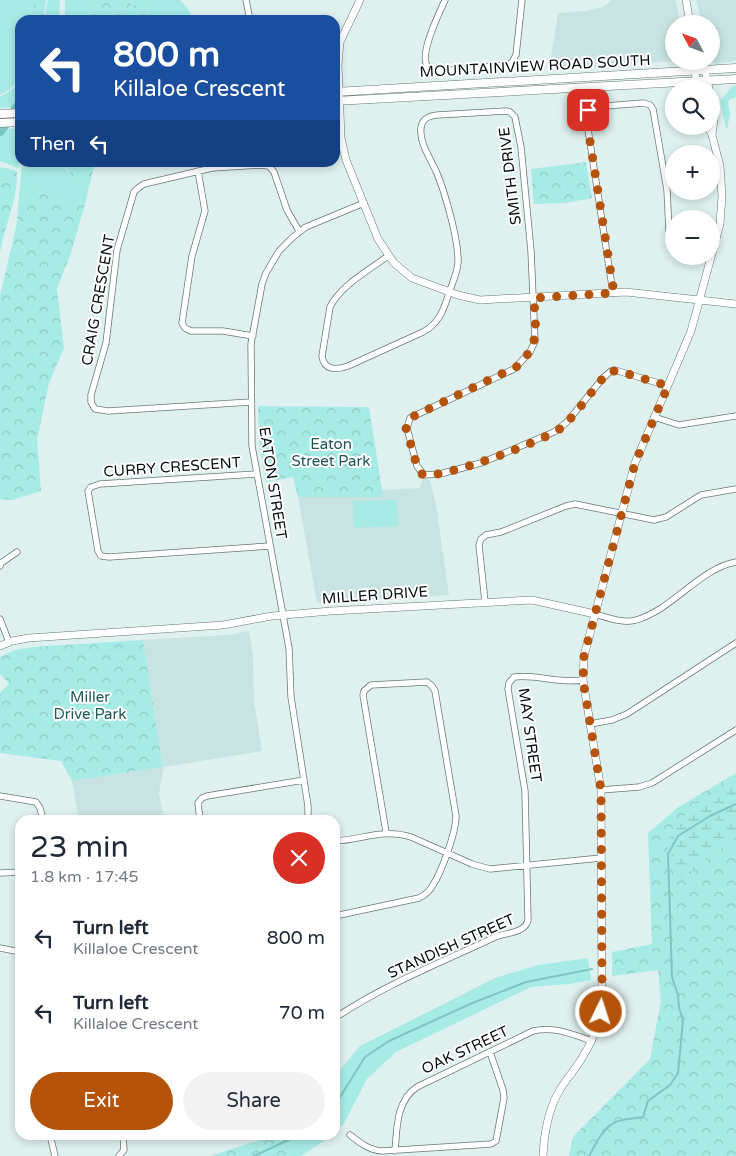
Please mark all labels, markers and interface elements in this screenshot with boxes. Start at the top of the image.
north arrow [665,15,720,70]
map controls [665,15,720,265]
text: 800 m [113,34,220,76]
icon: left [30,35,95,100]
street label: MOUNTAINVIEW ROAD SOUTH [419,51,651,81]
text: Killaloe Crescent [113,76,285,102]
button: search [665,80,720,135]
pin [567,89,609,131]
icon: arrive [574,96,602,124]
street label: SMITH DRIVE [495,126,525,226]
icon: left [85,130,113,158]
text: Then [30,133,75,155]
button: + [665,145,720,200]
button: − [665,210,720,265]
street label: CRAIG CRESCENT [78,233,118,367]
street label: EATON STREET [255,426,291,540]
park label: Eaton Street Park [292,435,370,470]
street label: CURRY CRESCENT [103,453,241,481]
street label: MILLER DRIVE [321,582,429,608]
street label: MAY STREET [514,687,546,783]
park label: Miller Drive Park [54,688,126,723]
text: 23 min [30,829,129,866]
button: close [273,832,325,884]
text: 1.8 km · 17:45 [30,867,139,887]
street label: STANDISH STREET [385,910,517,982]
text: Turn left [73,917,149,939]
icon: left [30,924,58,952]
text: 800 m [267,927,325,949]
text: Killaloe Crescent [73,939,198,959]
position arrow [574,985,626,1037]
text: Turn left [73,992,149,1014]
icon: left [30,999,58,1027]
text: 70 m [279,1002,325,1024]
text: Killaloe Crescent [73,1014,198,1034]
street label: OAK STREET [419,1022,511,1078]
button: Exit [30,1072,173,1130]
button: Share [183,1072,325,1130]

